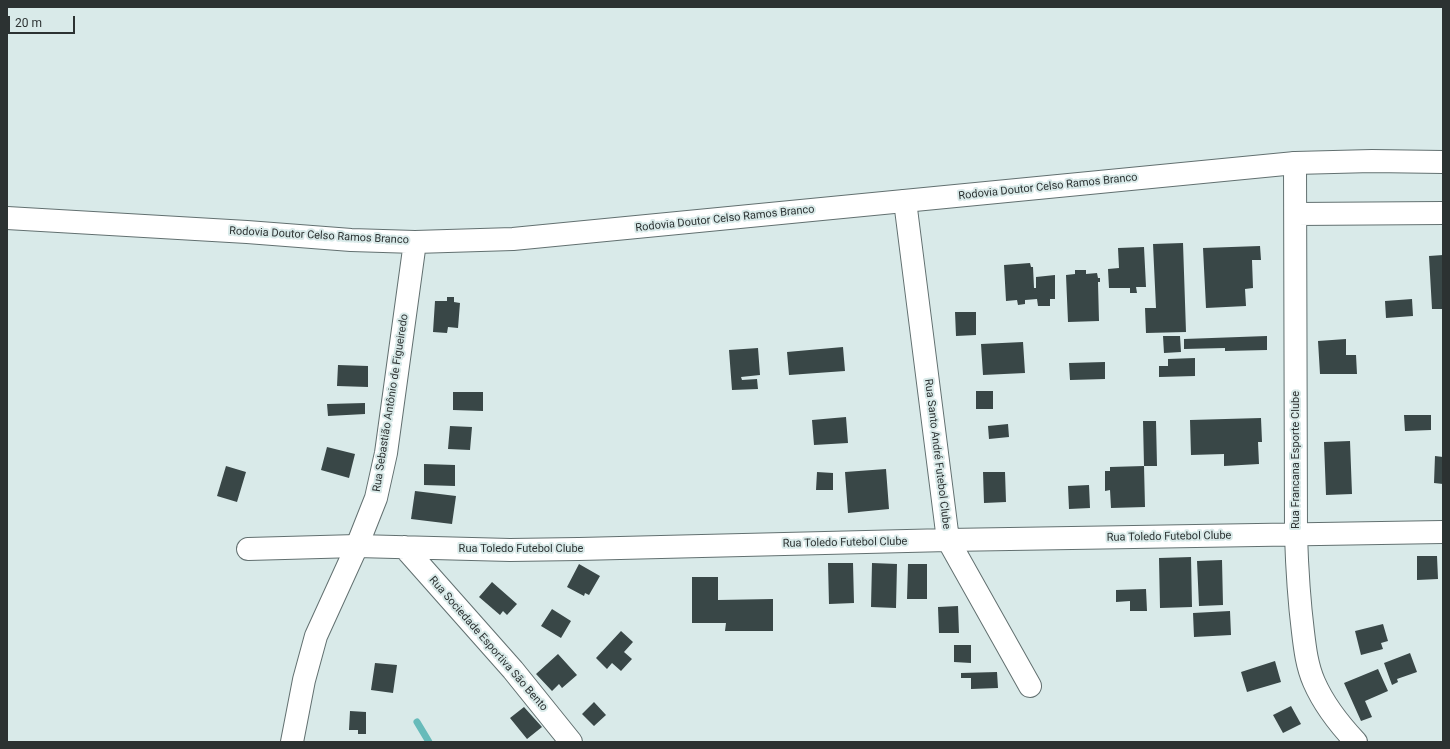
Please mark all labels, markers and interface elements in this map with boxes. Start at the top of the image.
scale bar [10,8,77,34]
text: 20 m [15,16,42,30]
street label: Rodovia Doutor Celso Ramos Branco [958,171,1138,203]
street label: Rodovia Doutor Celso Ramos Branco [635,203,815,235]
street label: Rodovia Doutor Celso Ramos Branco [229,225,409,247]
street label: Rua Sebastião Antônio de Figueiredo [370,313,412,493]
street label: Rua Santo André Futebol Clube [921,378,953,530]
street label: Rua Francana Esporte Clube [1289,391,1303,529]
street label: Rua Toledo Futebol Clube [1106,529,1232,545]
street label: Rua Toledo Futebol Clube [782,535,908,551]
street label: Rua Toledo Futebol Clube [459,542,583,556]
street label: Rua Sociedade Esportiva São Bento [426,574,550,714]

